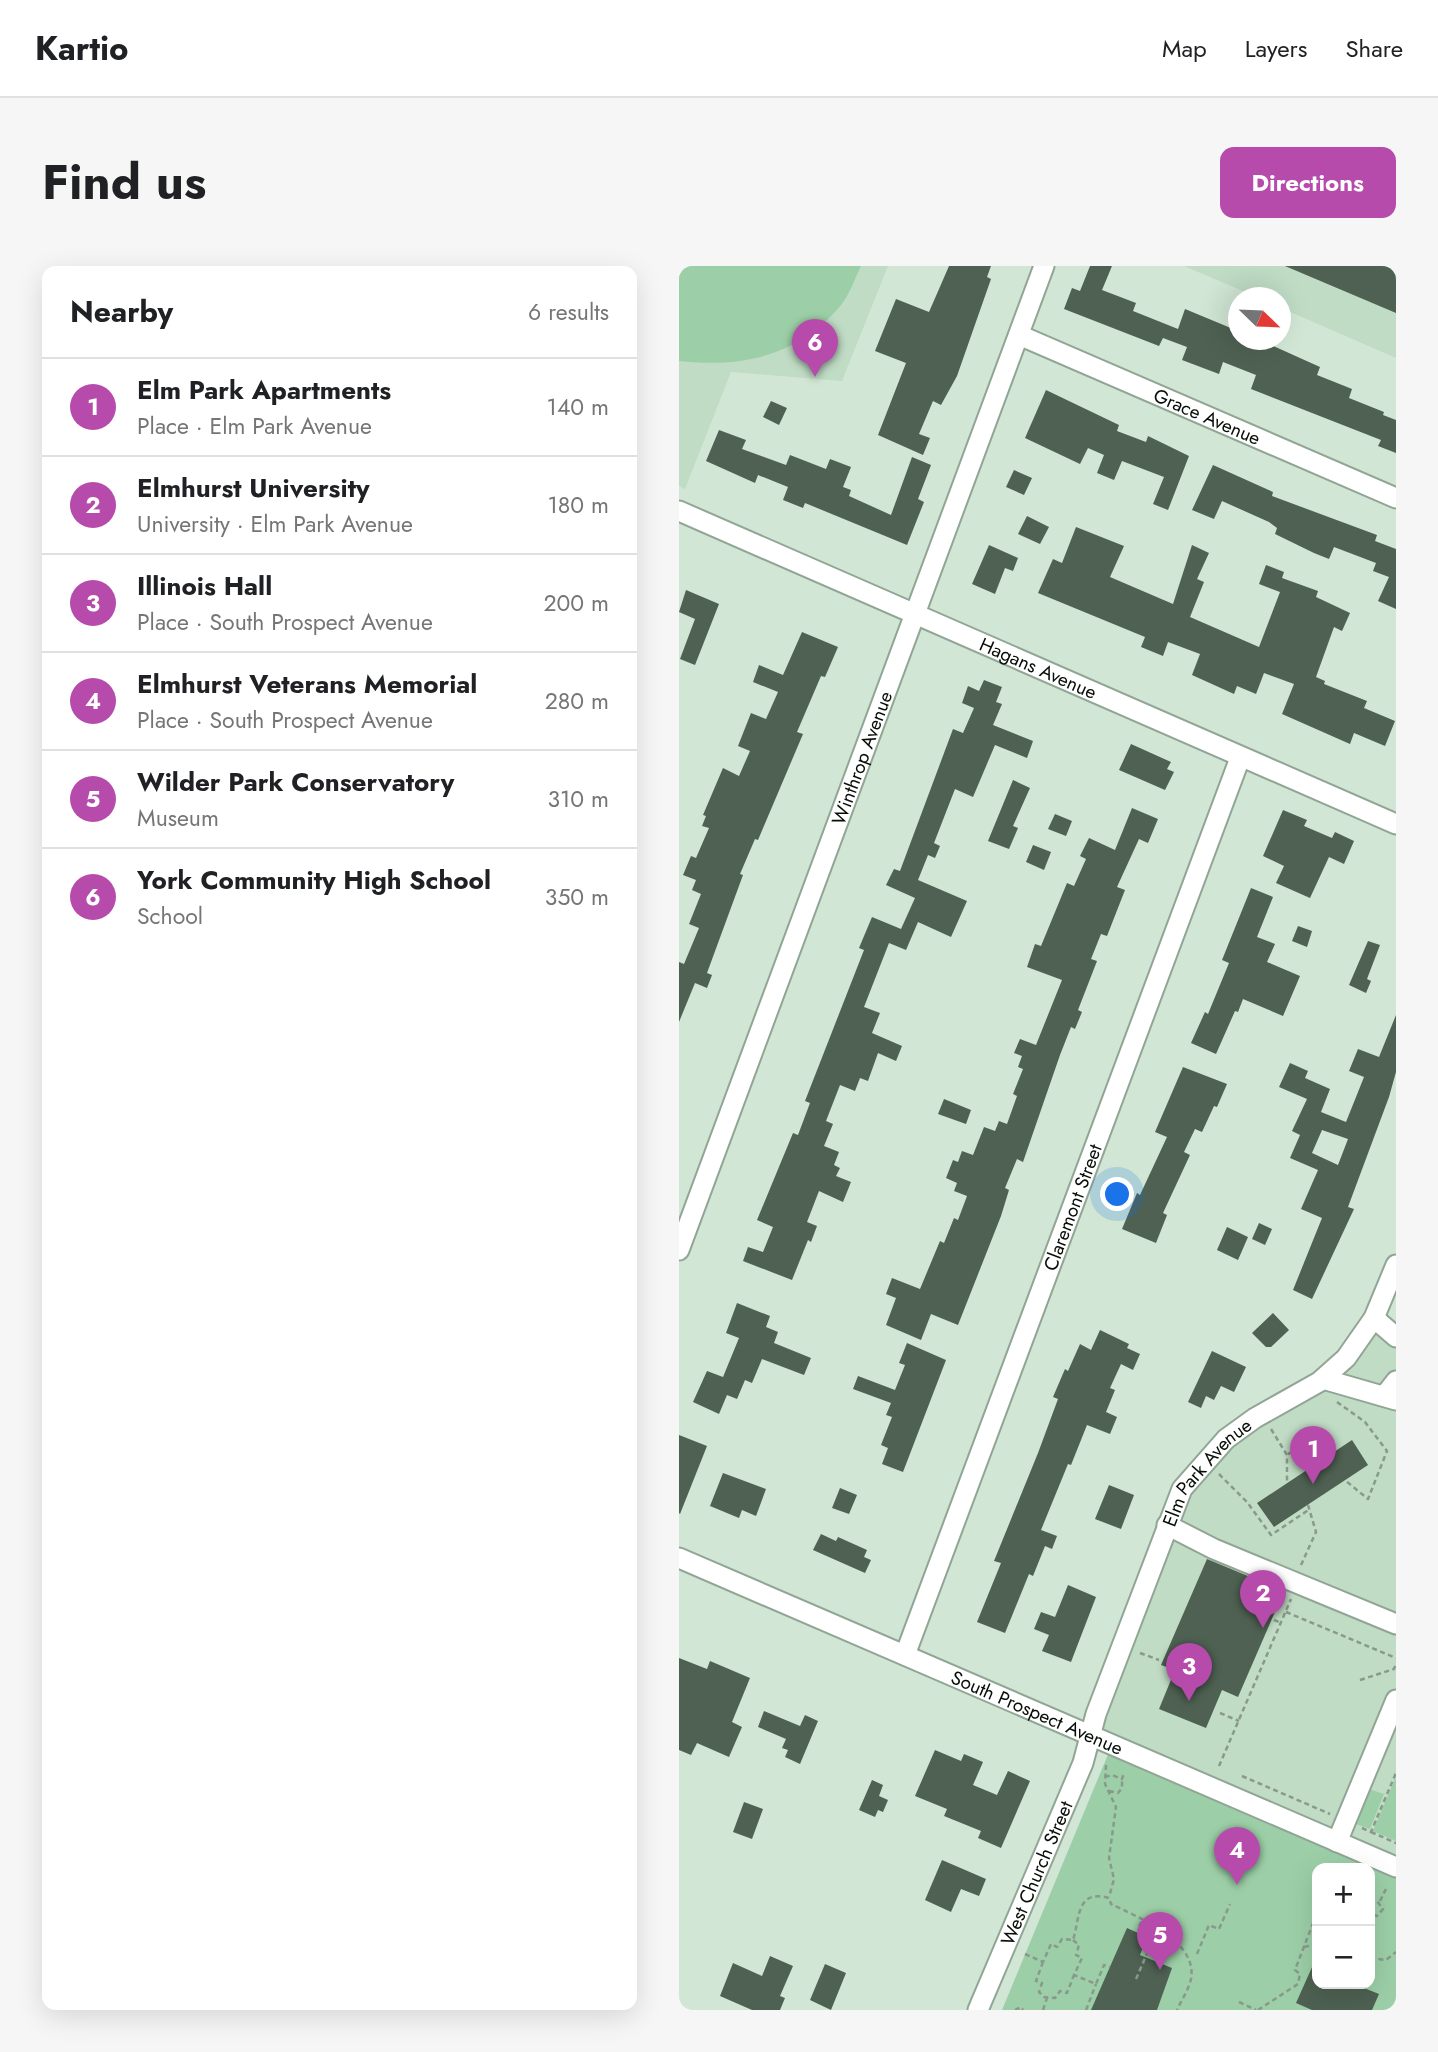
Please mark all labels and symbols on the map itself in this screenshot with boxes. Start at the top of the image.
north arrow [1228,287,1291,350]
pin: 6 [792,319,838,377]
street label: Grace Avenue [1149,382,1265,452]
street label: Hagans Avenue [975,631,1101,706]
street label: Winthrop Avenue [825,687,899,829]
street label: Claremont Street [1037,1140,1109,1275]
your location [1100,1177,1134,1211]
street label: Elm Park Avenue [1156,1412,1257,1530]
pin: 1 [1290,1426,1336,1484]
pin: 2 [1240,1570,1286,1628]
pin: 3 [1166,1643,1212,1701]
street label: South Prospect Avenue [947,1664,1127,1762]
street label: West Church Street [994,1796,1080,1949]
pin: 4 [1214,1827,1260,1885]
pin: 5 [1137,1912,1183,1970]

